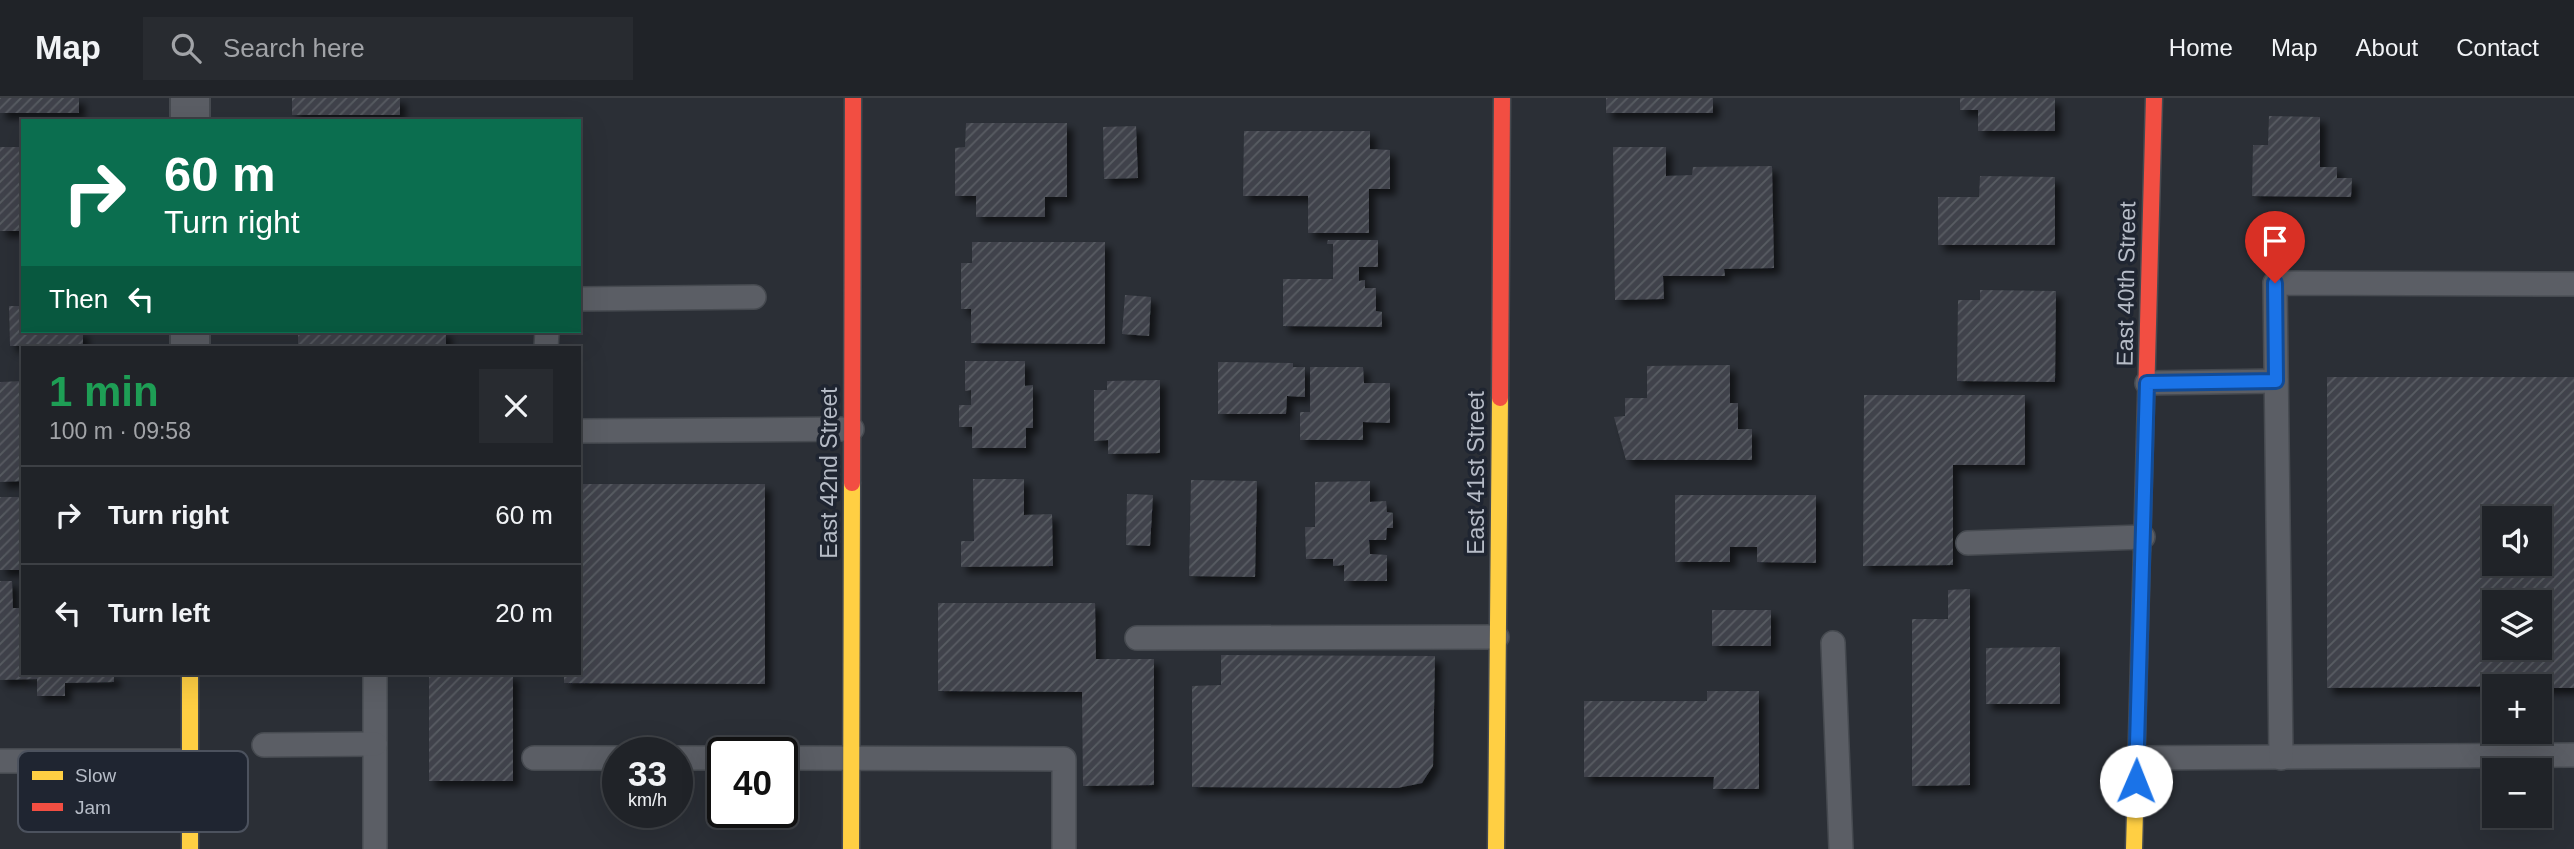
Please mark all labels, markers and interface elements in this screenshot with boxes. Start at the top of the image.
search box [143,17,633,80]
text: Map [35,29,101,66]
icon: search [167,29,205,67]
text: Search here [223,33,365,63]
text: Home [2169,34,2233,61]
text: Map [2271,34,2318,61]
text: About [2356,34,2418,61]
text: Contact [2456,34,2539,61]
icon: right [49,147,140,238]
text: 60 m [164,147,276,201]
street label: East 40th Street [2112,201,2140,367]
text: Turn right [164,204,300,240]
pin [2245,211,2305,283]
icon: arrive [2256,222,2294,260]
icon: left [122,280,160,318]
text: Then [49,284,108,314]
text: 1 min [49,368,159,415]
button: close [479,369,553,443]
street label: East 42nd Street [816,387,842,559]
street label: East 41st Street [1463,391,1489,555]
text: 100 m · 09:58 [49,418,191,444]
icon: right [49,496,87,534]
text: Turn right [108,500,229,530]
text: 60 m [495,500,553,530]
map controls [2482,506,2552,828]
button: sound [2482,506,2552,576]
button: layers [2482,590,2552,660]
icon: left [49,594,87,632]
text: Turn left [108,598,210,628]
text: 20 m [495,598,553,628]
button: + [2482,674,2552,744]
speed limit sign: 40 [707,737,798,828]
position arrow [2099,744,2173,818]
legend [18,751,248,832]
text: 33 [628,754,667,793]
button: − [2482,758,2552,828]
text: Slow [75,765,116,786]
text: km/h [628,790,667,810]
text: Jam [75,797,111,818]

